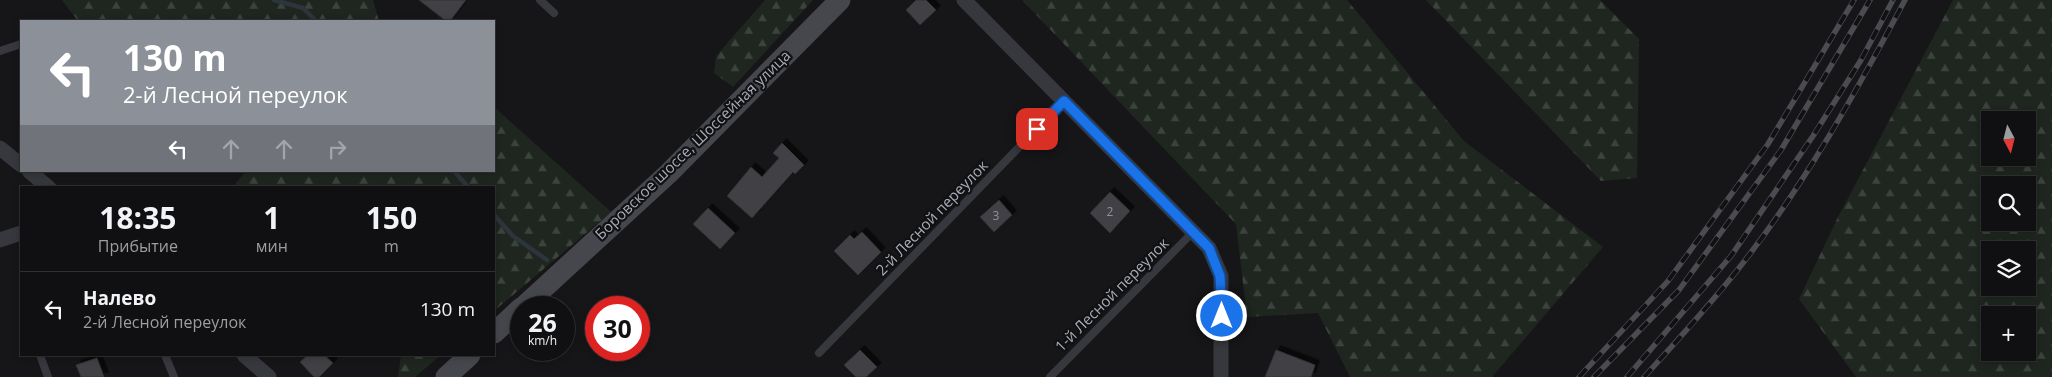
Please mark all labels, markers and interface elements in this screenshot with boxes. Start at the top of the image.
text: 130 m [123,34,227,81]
icon: left [40,40,105,105]
street label: Боровское шоссе, Шоссейная улица [590,45,794,243]
text: 2-й Лесной переулок [123,79,348,109]
pin [1016,108,1058,150]
north arrow [1981,111,2036,166]
map controls [1981,111,2036,361]
icon: arrive [1023,115,1051,143]
icon: left [164,135,192,163]
icon: ahead [217,135,245,163]
icon: ahead [270,135,298,163]
icon: right [323,135,351,163]
street label: 2-й Лесной переулок [871,155,992,279]
button: search [1981,176,2036,231]
text: 18:35 [99,197,176,238]
text: 1 [263,197,280,238]
text: 150 [366,197,417,238]
house number: 2 [1107,203,1114,220]
house number: 3 [993,207,1000,224]
street label: 1-й Лесной переулок [1050,233,1173,356]
text: Прибытие [98,235,178,257]
text: мин [256,235,288,257]
text: m [384,235,399,257]
button: layers [1981,241,2036,296]
text: Налево [83,285,156,311]
position arrow [1195,289,1247,341]
icon: left [40,295,68,323]
text: 130 m [420,296,475,322]
speed limit sign: 30 [585,296,650,361]
text: 26 [528,305,557,339]
button: + [1981,306,2036,361]
text: 2-й Лесной переулок [83,311,246,333]
text: km/h [528,332,557,349]

